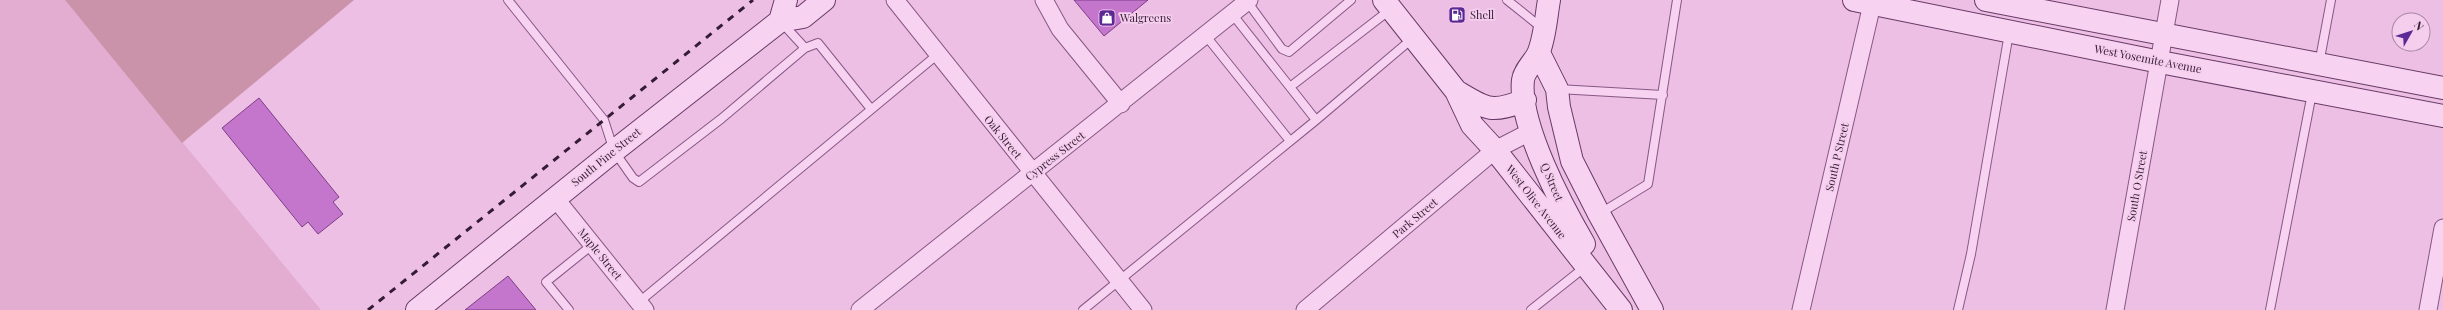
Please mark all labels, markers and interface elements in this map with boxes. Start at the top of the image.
fuel station icon: Shell [1447,5,1467,25]
place label: Shell [1470,7,1494,22]
shop icon: Walgreens [1097,8,1117,28]
place label: Walgreens [1119,10,1171,25]
north arrow [2391,12,2431,52]
text: N [2411,18,2428,33]
street label: West Yosemite Avenue [2092,41,2204,76]
street label: Oak Street [981,112,1026,162]
street label: South P Street [1821,121,1852,193]
street label: South Pine Street [568,124,644,189]
street label: Cypress Street [1022,128,1088,184]
street label: South O Street [2123,149,2150,223]
street label: Q Street [1538,160,1567,203]
street label: West Olive Avenue [1502,161,1570,242]
street label: Park Street [1389,194,1441,241]
street label: Maple Street [575,225,626,283]

